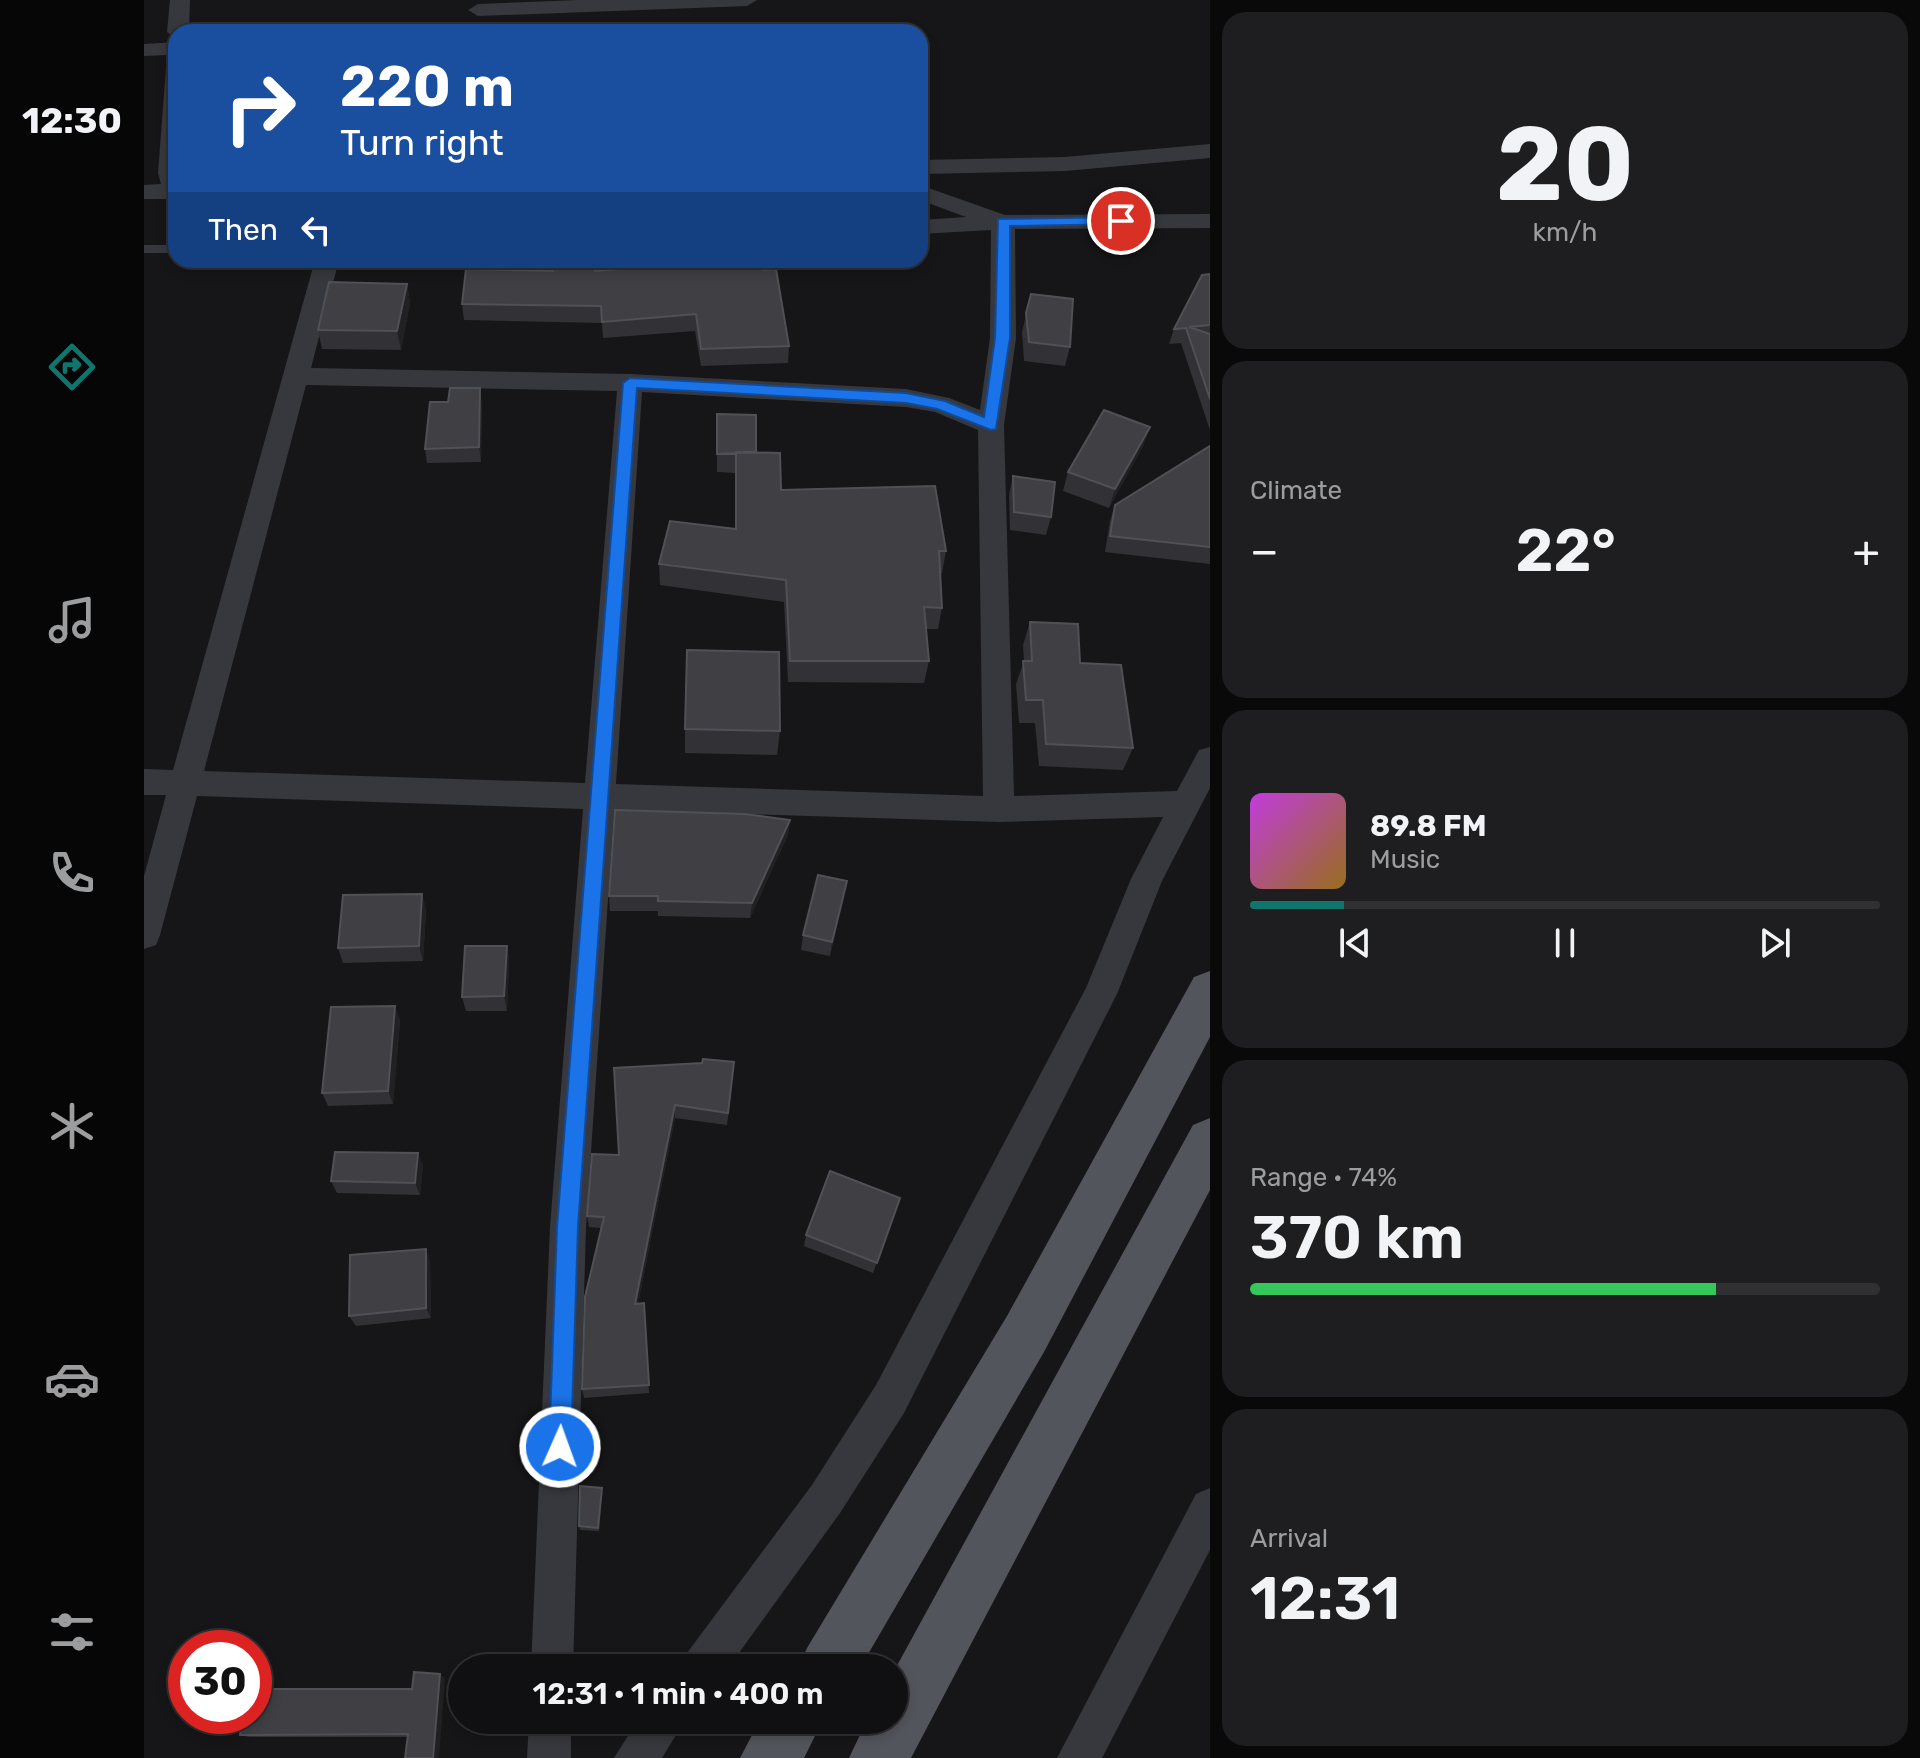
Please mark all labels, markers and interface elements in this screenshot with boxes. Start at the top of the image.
text: 220 m [340,54,514,120]
icon: right [208,56,312,160]
text: 12:30 [22,99,122,142]
text: 20 [1496,103,1634,226]
text: Turn right [340,121,504,164]
pin [1087,187,1155,255]
icon: arrive [1099,199,1143,243]
icon: left [294,208,338,252]
text: Then [208,212,278,248]
text: km/h [1533,217,1597,248]
icon: directions [44,339,100,395]
text: Climate [1250,475,1342,506]
text: 22° [1515,515,1616,586]
text: − [1250,525,1279,577]
text: + [1853,525,1880,577]
icon: music [44,592,100,648]
text: 89.8 FM [1370,808,1486,844]
text: Music [1370,844,1440,875]
icon: phone [44,845,100,901]
icon: previous [1333,921,1377,965]
icon: pause [1543,921,1587,965]
icon: next [1753,921,1797,965]
icon: climate [44,1098,100,1154]
text: Range · 74% [1250,1162,1397,1193]
text: 370 km [1250,1202,1464,1273]
icon: car [44,1351,100,1407]
position arrow [518,1405,602,1489]
text: Arrival [1250,1523,1328,1554]
text: 12:31 [1250,1563,1400,1634]
icon: filters [44,1604,100,1660]
speed limit sign: 30 [168,1630,272,1734]
text: 12:31 · 1 min · 400 m [533,1676,823,1712]

